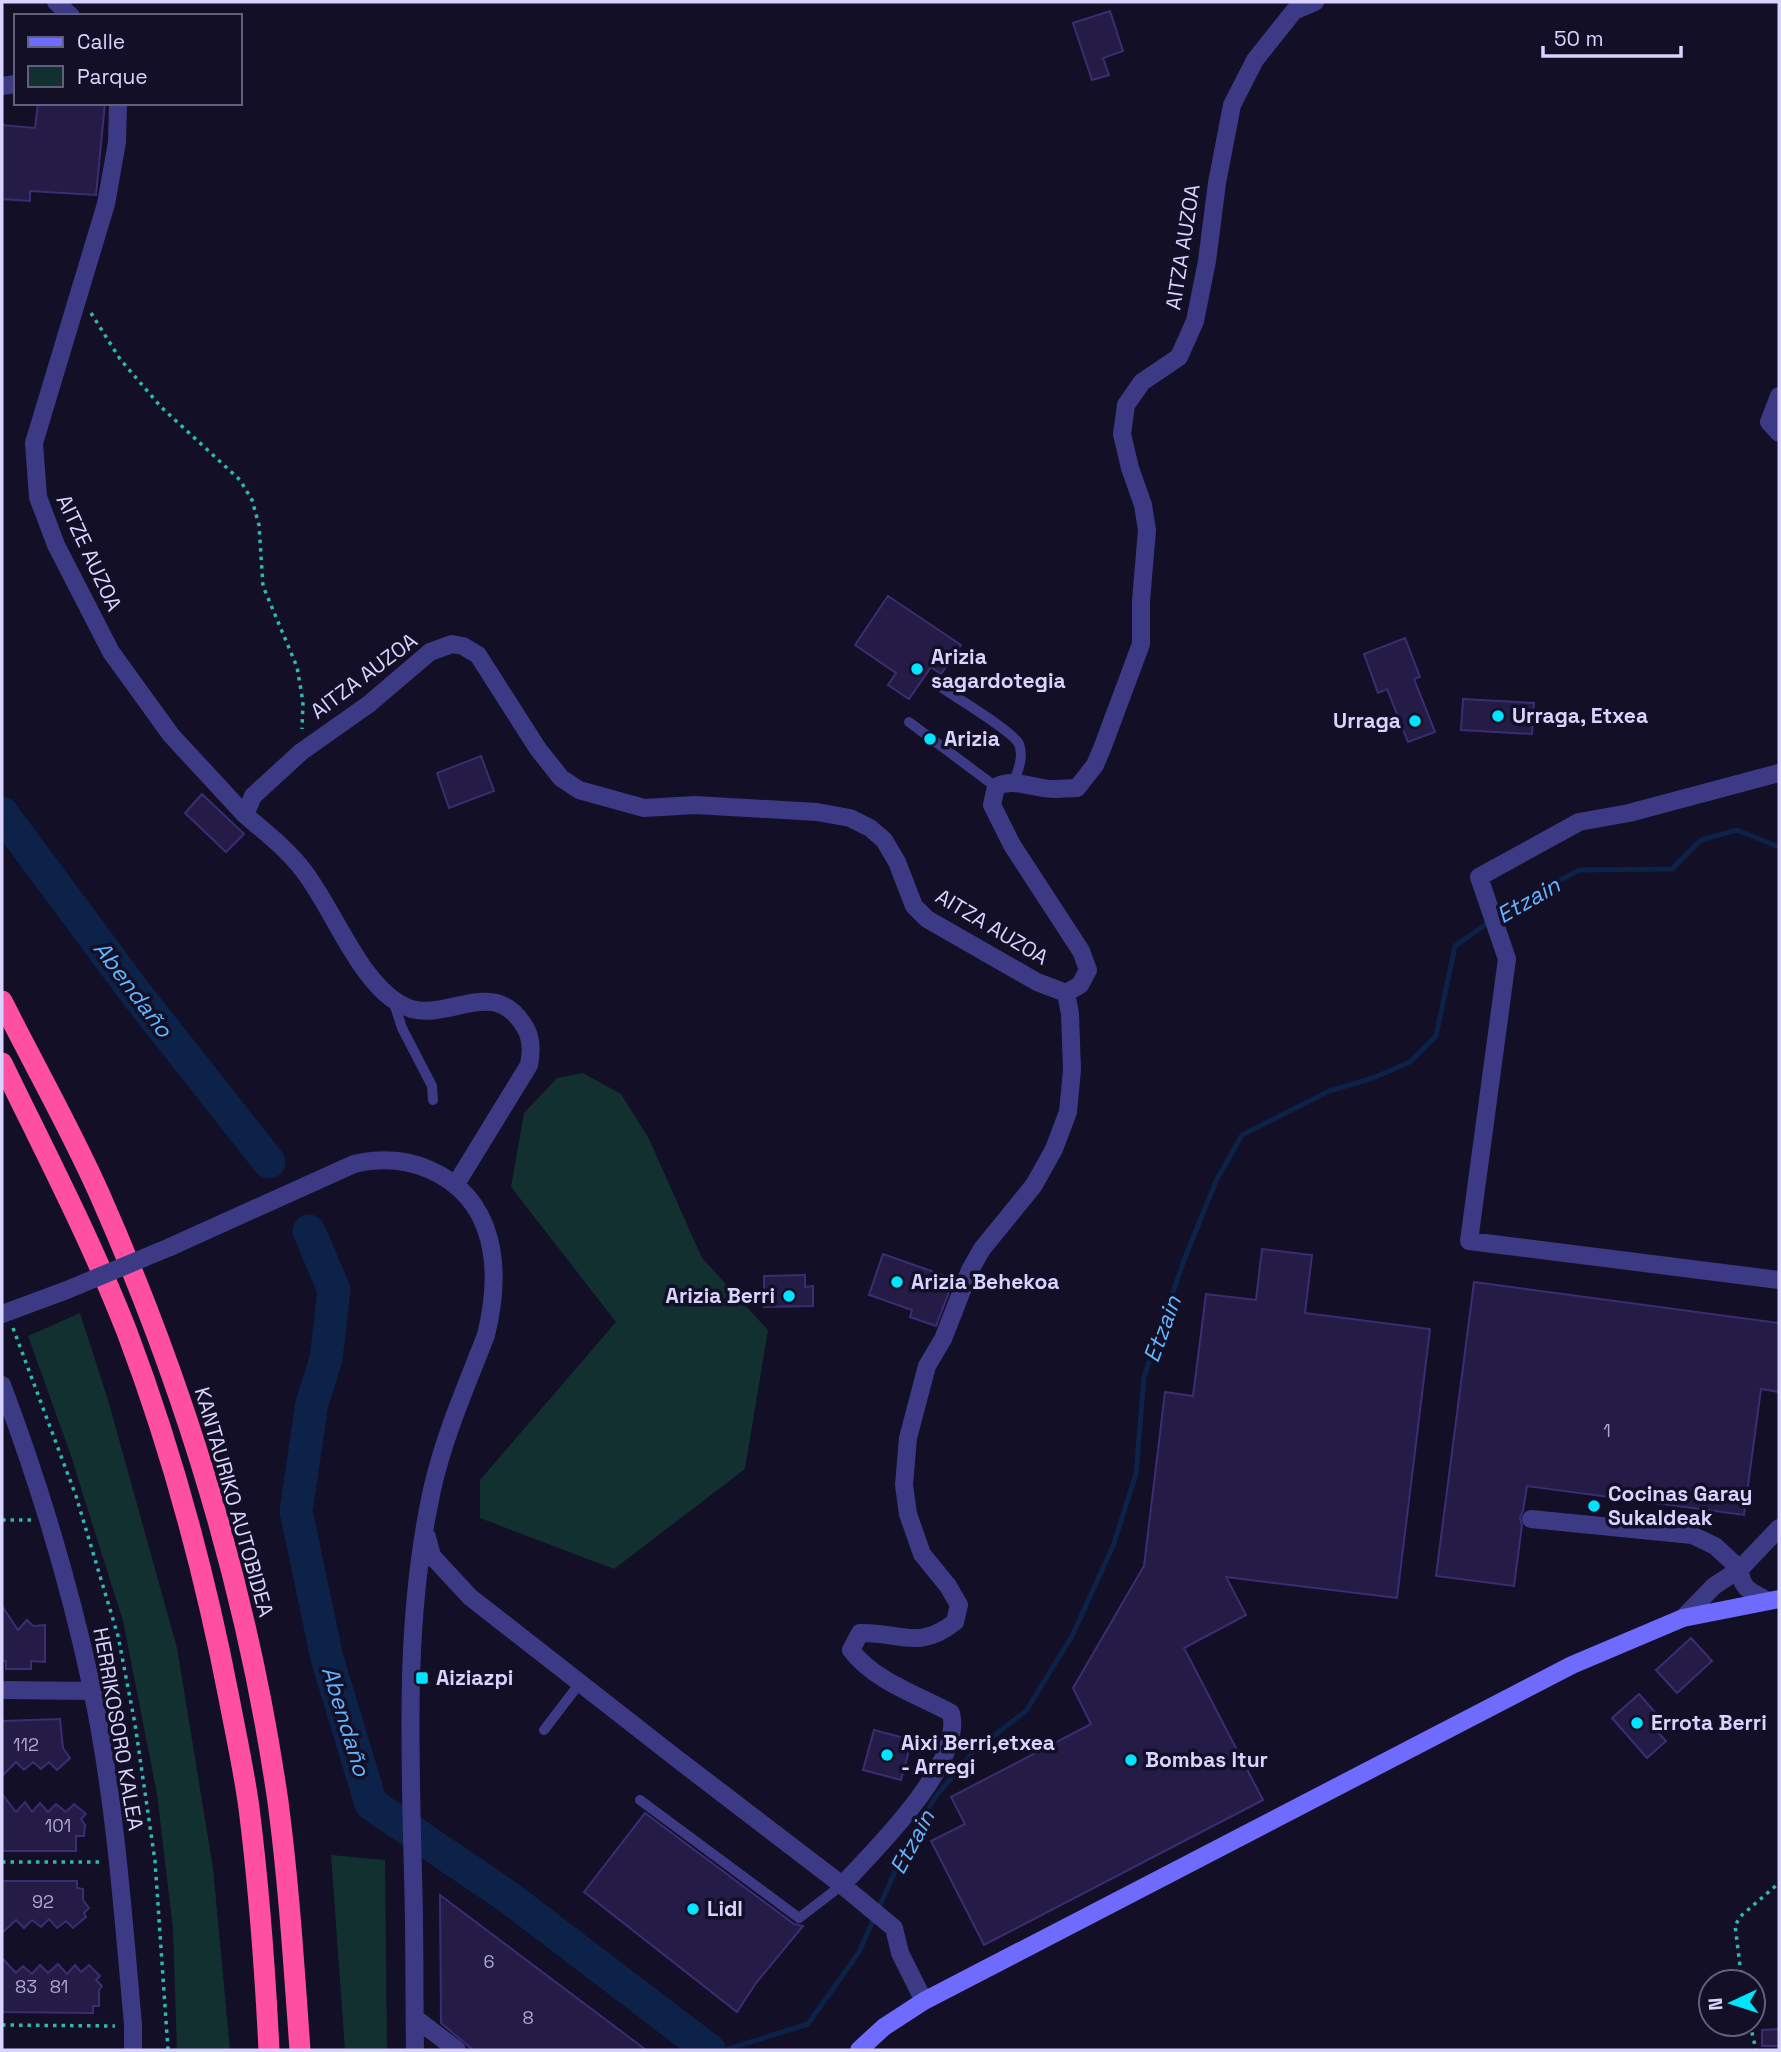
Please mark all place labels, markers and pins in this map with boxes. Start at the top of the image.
place label: Arizia sagardotegia [931,643,1066,694]
marker: Arizia sagardotegia [909,661,925,677]
place label: Urraga, Etxea [1512,702,1648,729]
place label: Urraga [1333,707,1401,734]
marker: Urraga, Etxea [1490,708,1506,724]
marker: Urraga [1407,713,1423,729]
place label: Arizia [944,725,1000,752]
marker: Arizia [922,731,938,747]
place label: Arizia Behekoa [911,1268,1059,1295]
marker: Arizia Behekoa [889,1274,905,1290]
place label: Arizia Berri [666,1282,775,1309]
marker: Arizia Berri [781,1288,797,1304]
place label: Cocinas Garay Sukaldeak [1608,1480,1752,1531]
marker: Cocinas Garay Sukaldeak [1586,1498,1602,1514]
place label: Aiziazpi [436,1664,513,1691]
marker: Aiziazpi [414,1670,430,1686]
place label: Errota Berri [1651,1709,1767,1736]
marker: Errota Berri [1629,1715,1645,1731]
place label: Aixi Berri,etxea - Arregi [901,1729,1055,1780]
place label: Bombas Itur [1145,1746,1268,1773]
marker: Aixi Berri,etxea - Arregi [879,1747,895,1763]
marker: Bombas Itur [1123,1752,1139,1768]
place label: Lidl [707,1895,743,1922]
marker: Lidl [685,1901,701,1917]

